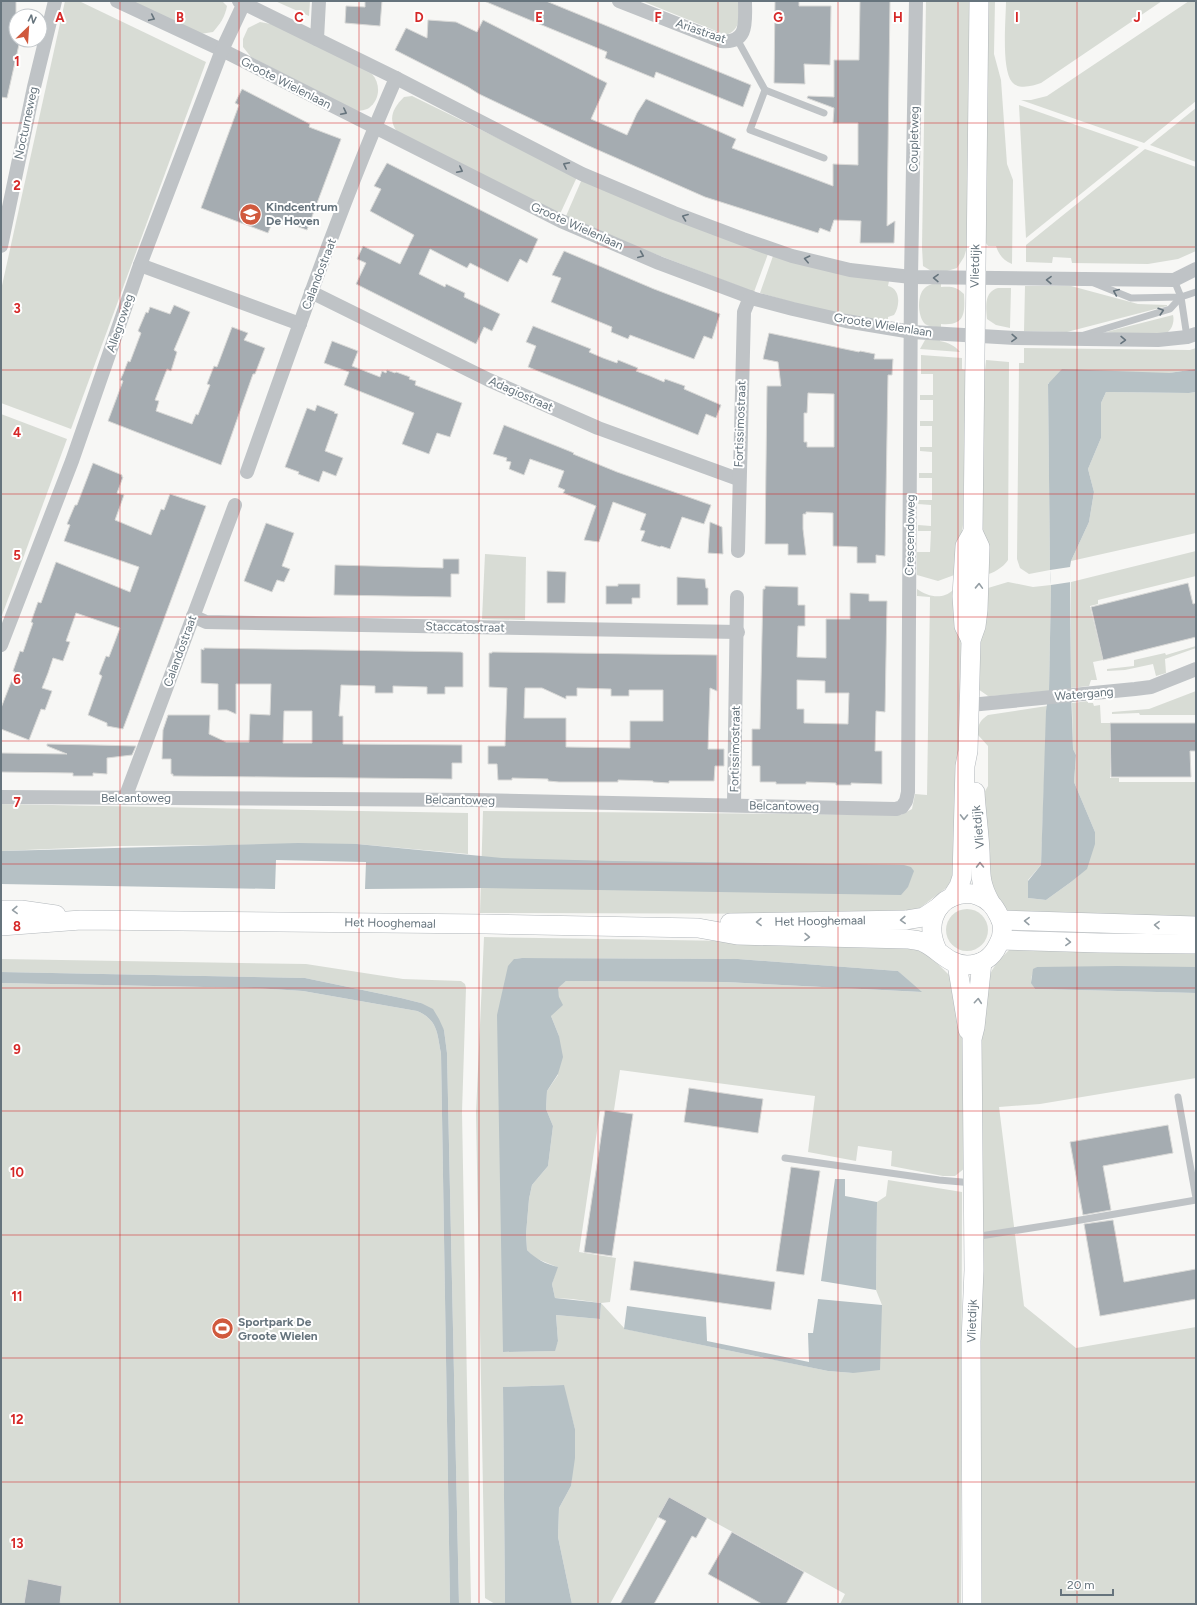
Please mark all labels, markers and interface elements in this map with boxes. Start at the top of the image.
north arrow [8,8,48,48]
text: A [55,10,65,25]
text: B [176,10,184,25]
text: C [294,10,304,25]
text: D [414,10,424,25]
text: E [535,10,543,25]
text: F [654,10,662,25]
text: G [773,10,783,25]
text: H [893,10,903,25]
text: I [1015,10,1019,25]
text: J [1133,10,1141,25]
text: N [25,12,39,27]
one-way arrow [148,13,156,21]
street label: Ariastraat [674,16,728,46]
text: 1 [14,54,20,69]
street label: Groote Wielenlaan [239,54,334,112]
street label: Nocturneweg [11,85,41,161]
street label: Coupletweg [906,106,922,172]
one-way arrow [340,107,348,115]
one-way arrow [562,162,570,170]
one-way arrow [456,166,464,173]
text: 2 [13,178,21,193]
street label: Groote Wielenlaan [529,199,626,253]
place label: Kindcentrum De Hoven [266,200,338,228]
school or university icon: Kindcentrum De Hoven [238,201,264,227]
one-way arrow [681,214,688,222]
street label: Calandostraat [299,236,339,312]
street label: Vlietdijk [968,244,982,288]
one-way arrow [638,251,645,259]
one-way arrow [804,256,811,264]
one-way arrow [933,274,939,282]
one-way arrow [1046,275,1052,284]
one-way arrow [1112,289,1120,297]
street label: Allegroweg [103,292,137,354]
text: 3 [13,301,21,316]
one-way arrow [1158,307,1165,316]
street label: Groote Wielenlaan [833,310,933,340]
one-way arrow [1011,334,1017,342]
one-way arrow [1120,336,1126,344]
street label: Adagiostraat [487,374,556,415]
street label: Fortissimostraat [731,380,749,468]
text: 4 [13,425,21,440]
street label: Crescendoweg [902,494,918,576]
text: 5 [13,548,21,563]
one-way arrow [975,583,983,589]
street label: Calandostraat [161,613,200,689]
street label: Staccatostraat [425,619,505,635]
text: 6 [13,672,21,687]
street label: Watergang [1054,684,1114,704]
street label: Fortissimostraat [727,705,743,793]
street label: Belcantoweg [101,791,171,805]
street label: Belcantoweg [425,792,495,808]
text: 7 [13,795,21,810]
street label: Belcantoweg [749,798,819,814]
street label: Vlietdijk [969,804,987,849]
one-way arrow [959,814,968,820]
one-way arrow [976,862,984,868]
one-way arrow [12,906,18,914]
street label: Het Hooghemaal [774,913,866,929]
street label: Het Hooghemaal [344,915,436,931]
one-way arrow [900,915,906,924]
one-way arrow [1024,916,1030,925]
one-way arrow [756,918,762,926]
text: 8 [13,919,21,934]
one-way arrow [1154,921,1160,929]
one-way arrow [804,932,810,941]
one-way arrow [1065,938,1071,946]
one-way arrow [973,998,982,1004]
text: 9 [13,1042,21,1057]
text: 10 [10,1165,24,1180]
text: 11 [12,1289,22,1304]
street label: Vlietdijk [964,1299,980,1343]
place label: Sportpark De Groote Wielen [238,1315,318,1343]
sports icon: Sportpark De Groote Wielen [210,1316,236,1342]
text: 12 [10,1412,24,1427]
text: 13 [11,1536,23,1551]
scale bar [1061,1571,1113,1597]
text: 20 m [1067,1578,1095,1592]

